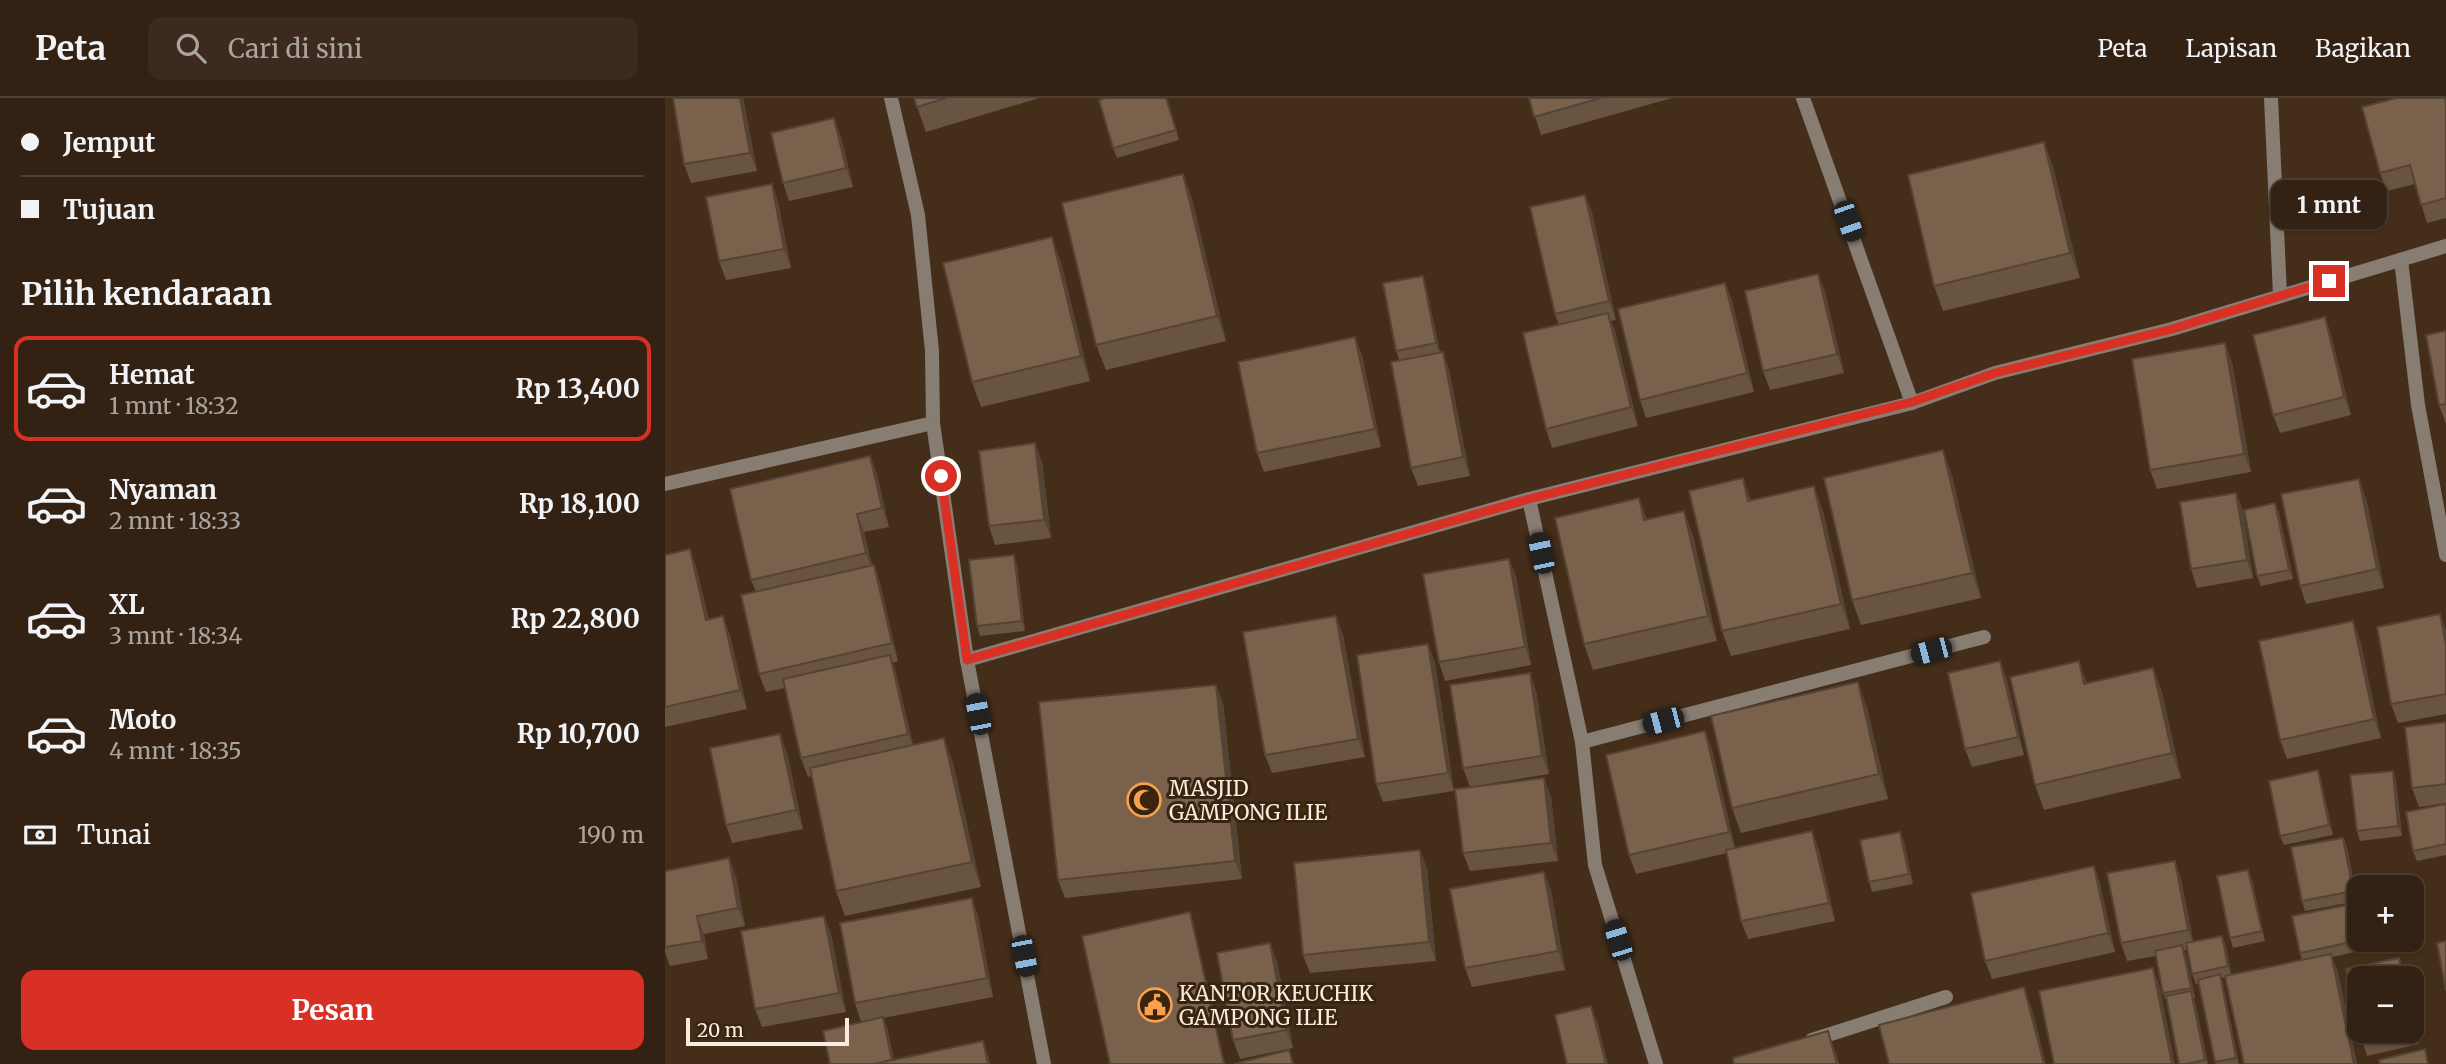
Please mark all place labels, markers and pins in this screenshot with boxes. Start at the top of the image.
place label: MASJID GAMPONG ILIE [1169,775,1328,826]
mosque icon: MASJID GAMPONG ILIE [1125,781,1163,819]
place label: KANTOR KEUCHIK GAMPONG ILIE [1179,980,1374,1031]
public building icon: KANTOR KEUCHIK GAMPONG ILIE [1136,986,1174,1024]

